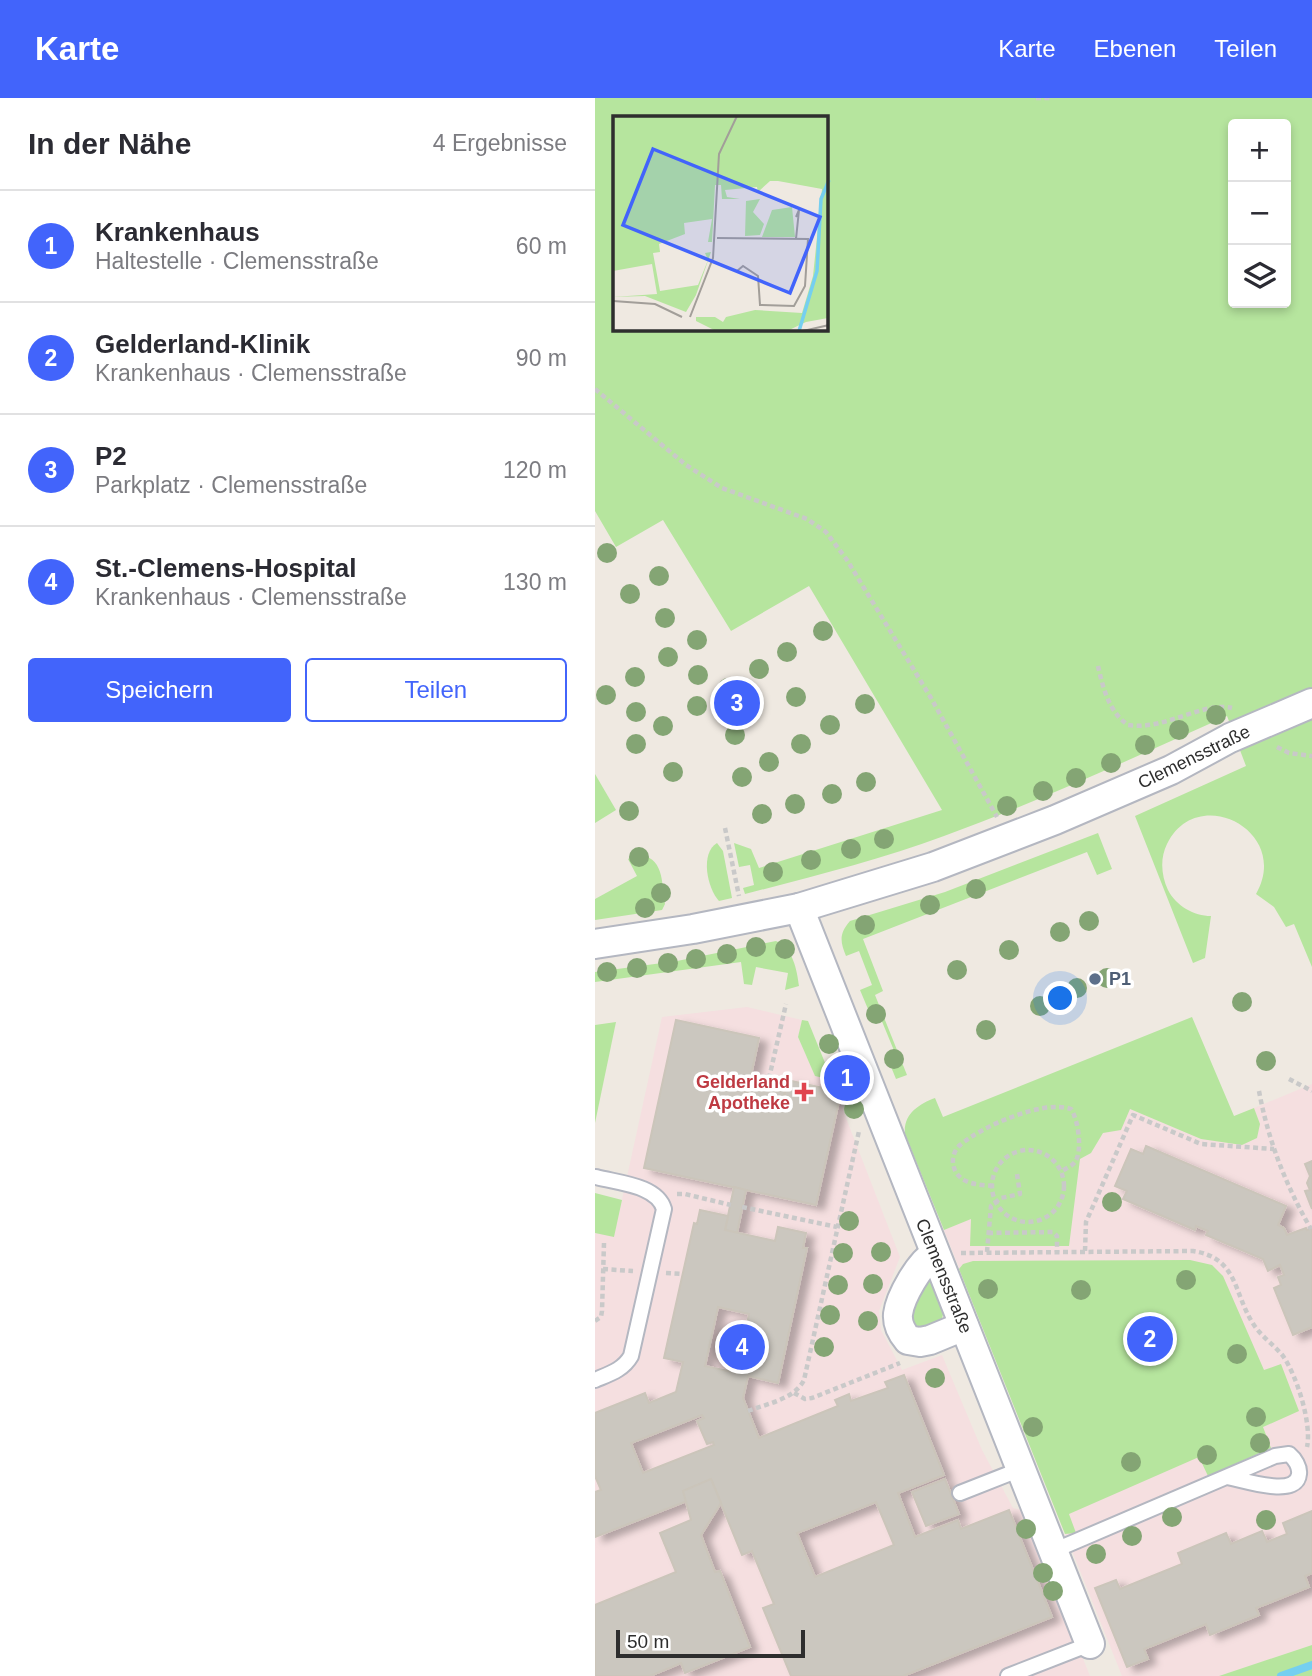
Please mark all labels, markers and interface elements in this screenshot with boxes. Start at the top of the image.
text: Karte [35,30,119,67]
text: Karte [998,35,1056,62]
text: Ebenen [1094,35,1176,62]
text: Teilen [1214,35,1277,62]
inset map [613,116,828,331]
map controls [1228,119,1291,308]
button: + [1228,119,1291,182]
text: In der Nähe [28,127,191,160]
text: 4 Ergebnisse [433,130,567,156]
button: − [1228,182,1291,245]
text: Krankenhaus [95,217,260,247]
text: 1 [45,233,57,259]
text: 60 m [516,233,567,259]
button: layers [1228,245,1291,308]
text: Haltestelle · Clemensstraße [95,248,379,274]
text: Gelderland-Klinik [95,329,310,359]
text: 2 [45,345,57,371]
text: 90 m [516,345,567,371]
text: Krankenhaus · Clemensstraße [95,360,407,386]
text: P2 [95,441,127,471]
text: 3 [45,457,57,483]
text: 120 m [503,457,567,483]
text: Parkplatz · Clemensstraße [95,472,367,498]
text: St.-Clemens-Hospital [95,553,357,583]
text: 4 [45,569,57,595]
text: 130 m [503,569,567,595]
text: Krankenhaus · Clemensstraße [95,584,407,610]
button: Speichern [28,658,291,722]
button: Teilen [305,658,567,722]
pin: 3 [714,677,760,729]
street label: Clemensstraße [1135,721,1253,793]
place label: P1 [1109,969,1131,989]
marker: P1 [1087,971,1103,987]
your location [1043,981,1077,1015]
pin: 1 [824,1052,870,1104]
place label: Gelderland Apotheke [696,1072,790,1113]
marker: Gelderland Apotheke [796,1084,812,1100]
street label: Clemensstraße [912,1216,976,1336]
pin: 2 [1127,1313,1173,1365]
pin: 4 [719,1321,765,1373]
scale bar [616,1627,805,1659]
text: 50 m [627,1631,669,1652]

